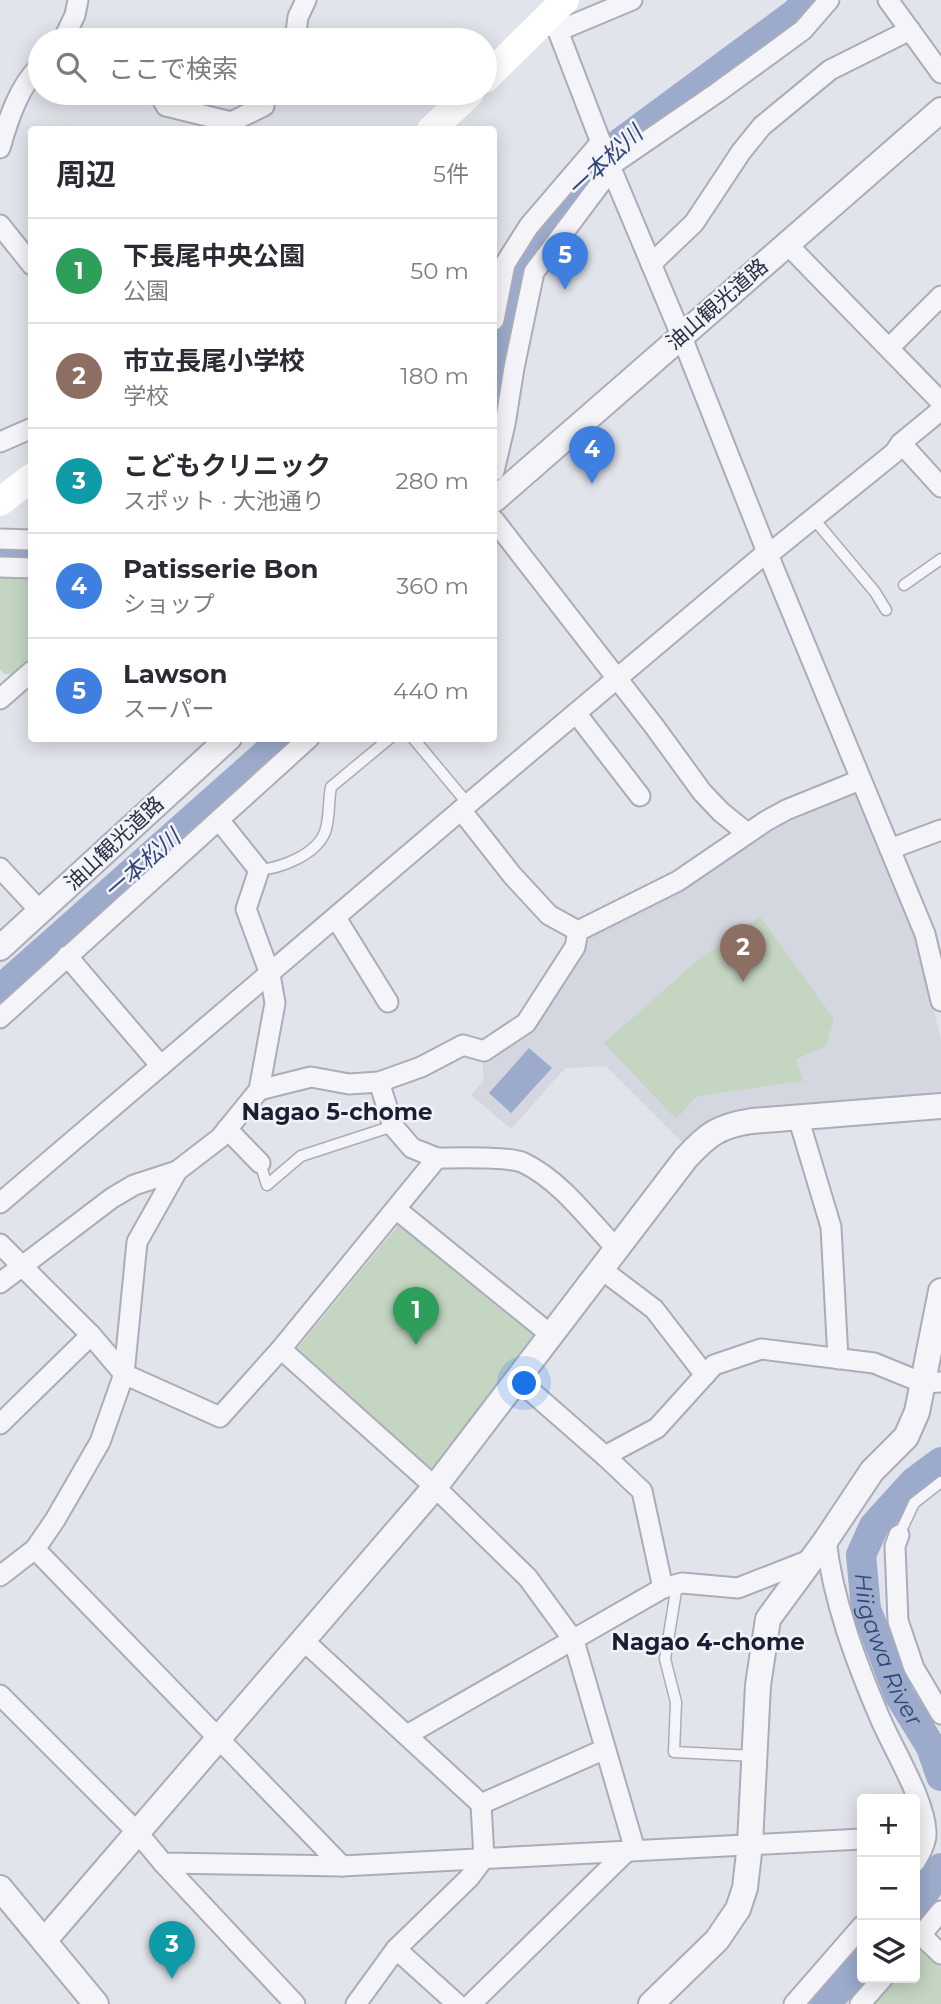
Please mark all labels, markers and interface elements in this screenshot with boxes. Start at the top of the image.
search box [28,28,497,105]
icon: search [52,48,90,86]
text: ここで検索 [108,53,238,85]
water label: 一本松川 [562,117,650,203]
text: 周辺 [56,156,116,193]
text: 5件 [433,160,469,188]
pin: 5 [542,232,588,290]
text: 下長尾中央公園 [123,240,305,272]
street label: 油山観光道路 [661,253,773,355]
text: 1 [74,257,84,285]
text: 50 m [410,257,469,285]
text: 公園 [123,277,169,305]
text: 市立長尾小学校 [123,345,305,377]
text: 2 [72,362,86,390]
text: 180 m [400,362,469,390]
text: 学校 [123,382,169,410]
pin: 4 [569,426,615,484]
text: こどもクリニック [123,450,331,482]
text: 3 [72,467,86,495]
text: 280 m [396,467,469,495]
text: スポット · 大池通り [123,487,325,515]
text: Patisserie Bon [123,553,318,585]
text: 4 [71,572,87,600]
text: 360 m [396,572,469,600]
text: ショップ [123,590,215,618]
text: Lawson [123,658,228,690]
text: 5 [72,677,86,705]
text: 440 m [393,677,469,705]
text: スーパー [123,695,215,723]
street label: 油山観光道路 [59,791,169,895]
water label: 一本松川 [98,821,188,905]
pin: 2 [720,924,766,982]
district label: Nagao 5-chome [242,1098,432,1126]
pin: 1 [393,1287,439,1345]
your location [507,1366,541,1400]
water label: Hiigawa River [849,1572,929,1732]
district label: Nagao 4-chome [611,1628,805,1656]
map controls [857,1794,920,1983]
button: + [857,1794,920,1857]
button: − [857,1857,920,1920]
button: layers [857,1920,920,1983]
pin: 3 [149,1921,195,1979]

